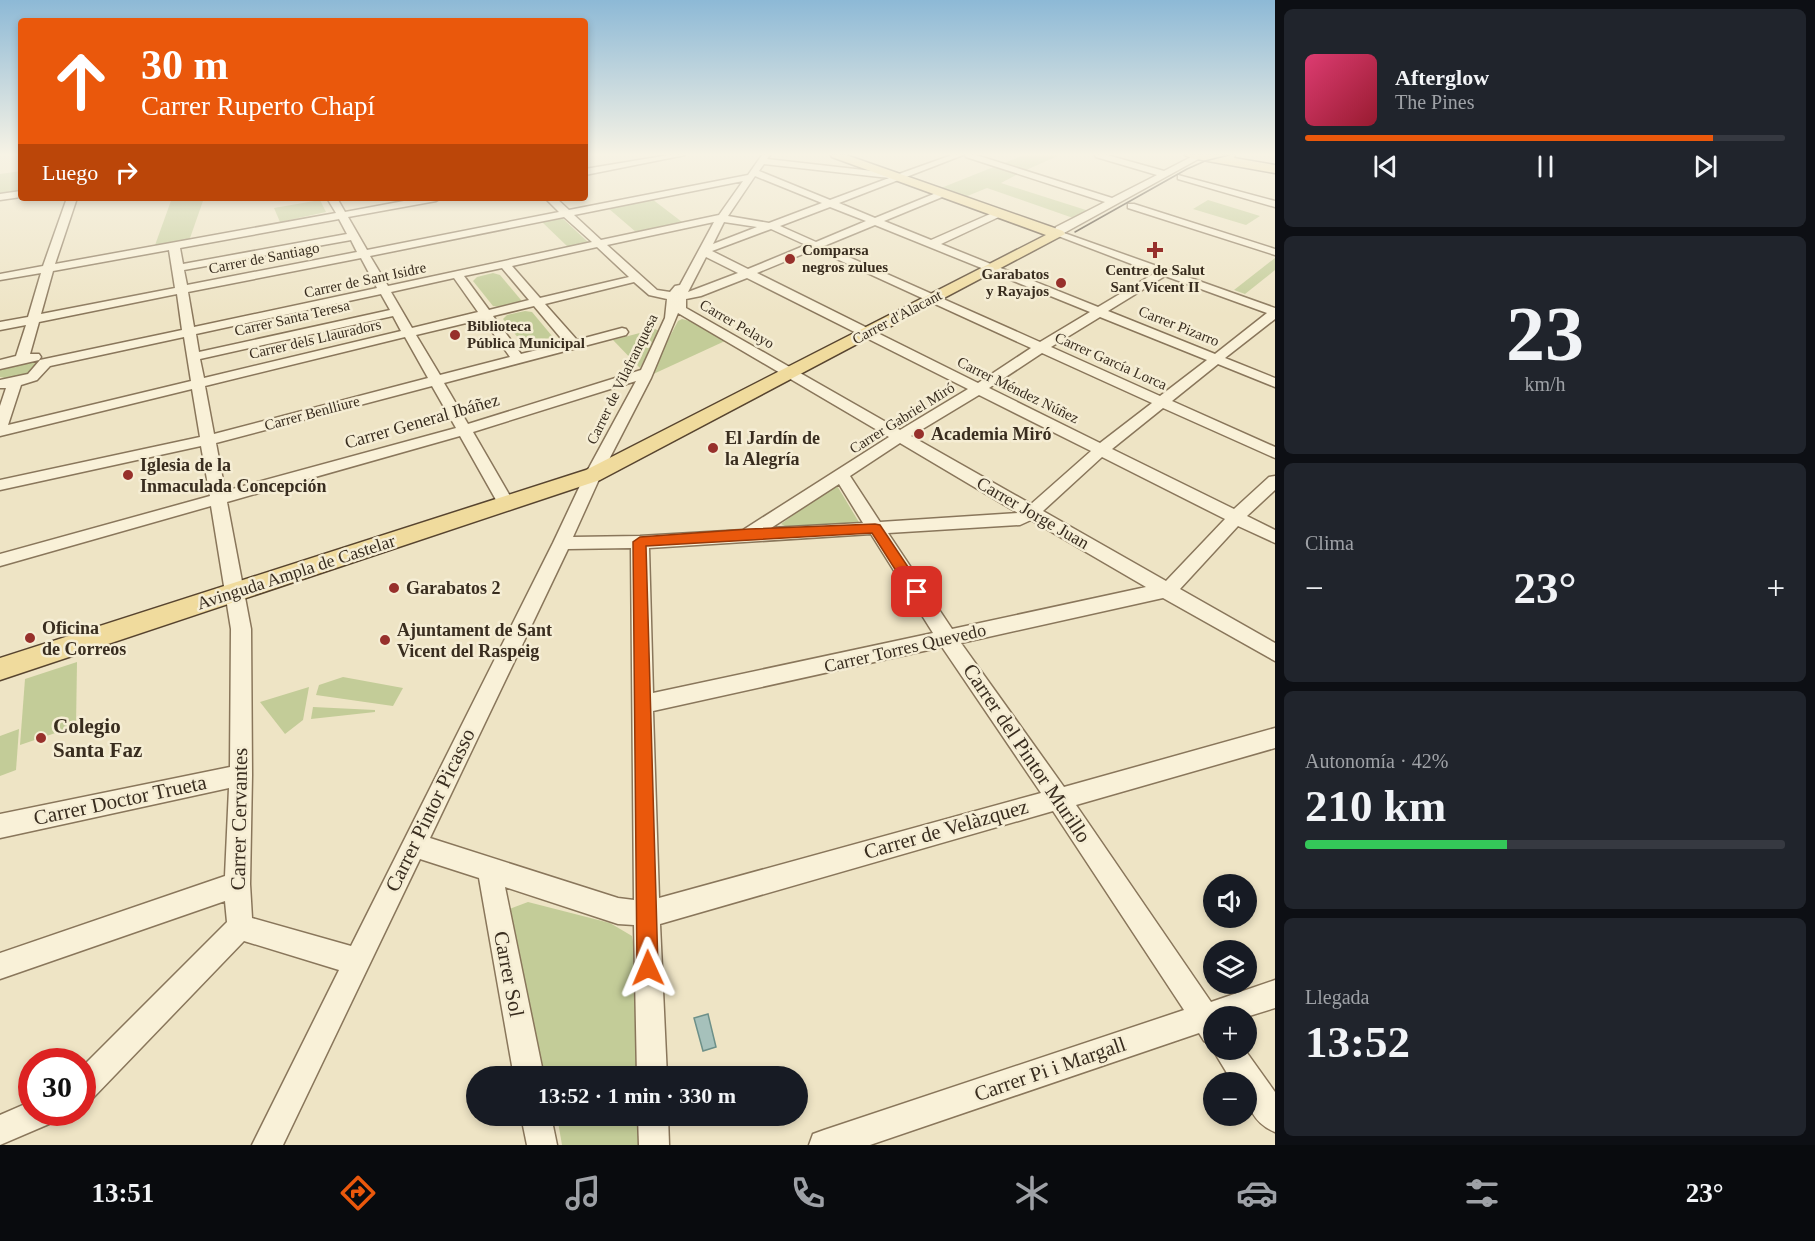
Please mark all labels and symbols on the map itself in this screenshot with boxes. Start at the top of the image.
street label: Carrer de Santiago [207,239,321,277]
marker: Centre de Salut Sant Vicent II [1146,241,1164,259]
place label: Comparsa negros zulues [802,242,888,275]
marker: Comparsa negros zulues [783,252,797,266]
street label: Carrer de Sant Isidre [302,259,428,301]
place label: Centre de Salut Sant Vicent II [1105,262,1205,295]
place label: Garabatos y Rayajos [982,266,1049,299]
marker: Garabatos y Rayajos [1054,276,1068,290]
street label: Carrer d'Alacant [850,286,945,347]
street label: Carrer Pelayo [697,296,777,352]
street label: Carrer Santa Teresa [233,297,352,339]
street label: Carrer Pizarro [1136,303,1222,349]
street label: Carrer de Vilafranquesa [583,311,661,447]
street label: Carrer dels Llauradors [247,316,383,362]
place label: Biblioteca Pública Municipal [467,318,585,351]
marker: Biblioteca Pública Municipal [448,328,462,342]
street label: Carrer García Lorca [1053,329,1170,393]
street label: Carrer Méndez Núñez [955,354,1082,427]
street label: Carrer Gabriel Miró [847,379,957,457]
street label: Carrer General Ibáñez [342,389,502,453]
street label: Carrer Benlliure [263,393,362,433]
place label: Academia Miró [931,424,1051,444]
marker: Academia Miró [912,427,926,441]
place label: El Jardín de la Alegría [725,428,820,469]
marker: El Jardín de la Alegría [706,441,720,455]
place label: Iglesia de la Inmaculada Concepción [140,455,327,496]
marker: Iglesia de la Inmaculada Concepción [121,468,135,482]
street label: Carrer Jorge Juan [973,473,1093,553]
street label: Avinguda Ampla de Castelar [194,530,398,614]
pin [891,566,942,617]
place label: Garabatos 2 [406,578,501,598]
marker: Garabatos 2 [387,581,401,595]
place label: Oficina de Correos [42,618,126,659]
place label: Ajuntament de Sant Vicent del Raspeig [397,620,552,661]
street label: Carrer Torres Quevedo [822,620,988,676]
marker: Oficina de Correos [23,631,37,645]
marker: Ajuntament de Sant Vicent del Raspeig [378,633,392,647]
street label: Carrer del Pintor Murillo [958,659,1096,847]
place label: Colegio Santa Faz [53,714,142,762]
street label: Carrer Pintor Picasso [380,725,480,895]
marker: Colegio Santa Faz [34,731,48,745]
street label: Carrer Cervantes [226,747,252,891]
street label: Carrer Doctor Trueta [31,770,209,830]
street label: Carrer de Velàzquez [861,794,1031,864]
street label: Carrer Sol [489,929,529,1019]
position arrow [616,936,680,1000]
street label: Carrer Pi i Margall [971,1032,1129,1106]
speed limit sign: 30 [18,1048,96,1126]

